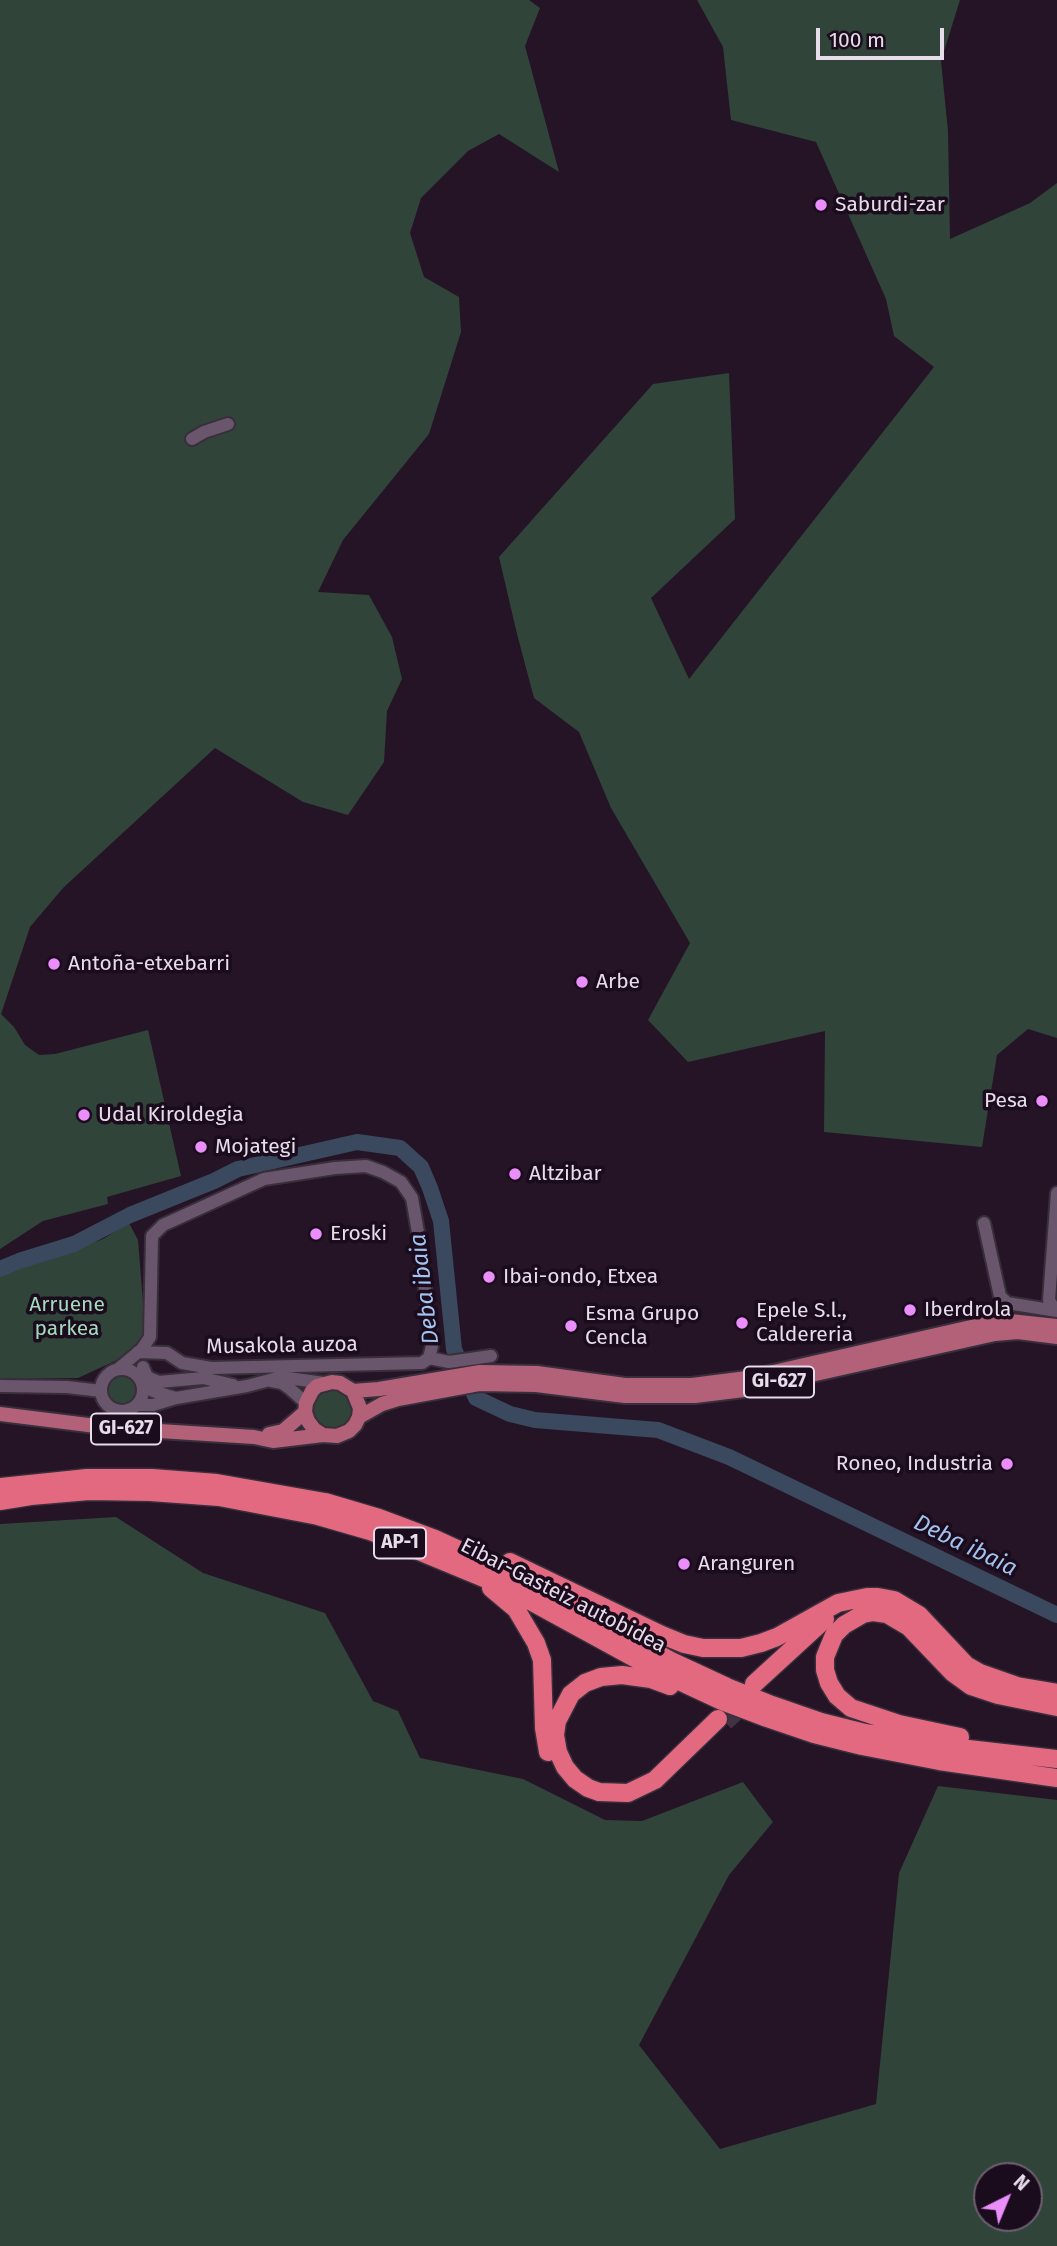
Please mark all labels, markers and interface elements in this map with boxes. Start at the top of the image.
scale bar [819,14,947,58]
text: 100 m [829,27,885,53]
place label: Saburdi-zar [835,192,945,218]
marker: Saburdi-zar [813,197,829,213]
place label: Antoña-etxebarri [68,951,230,977]
marker: Antoña-etxebarri [46,956,62,972]
place label: Arbe [596,969,640,995]
marker: Arbe [574,974,590,990]
place label: Pesa [984,1088,1028,1114]
marker: Pesa [1034,1093,1050,1109]
place label: Udal Kiroldegia [98,1102,244,1128]
marker: Udal Kiroldegia [76,1107,92,1123]
place label: Mojategi [215,1134,296,1160]
marker: Mojategi [193,1139,209,1155]
place label: Altzibar [529,1161,602,1187]
marker: Altzibar [507,1166,523,1182]
place label: Eroski [330,1221,387,1247]
marker: Eroski [308,1226,324,1242]
water label: Deba ibaia [405,1232,445,1346]
place label: Ibai-ondo, Etxea [503,1264,658,1290]
marker: Ibai-ondo, Etxea [481,1269,497,1285]
park label: Arruene parkea [29,1292,105,1342]
place label: Iberdrola [924,1297,1011,1323]
place label: Epele S.l., Caldereria [756,1298,853,1348]
place label: Esma Grupo Cencla [585,1301,699,1351]
marker: Iberdrola [902,1302,918,1318]
marker: Epele S.l., Caldereria [734,1315,750,1331]
marker: Esma Grupo Cencla [563,1318,579,1334]
street label: Musakola auzoa [206,1332,358,1360]
road number: GI-627 [744,1366,814,1398]
road number: GI-627 [91,1414,161,1444]
place label: Roneo, Industria [836,1451,993,1477]
marker: Roneo, Industria [999,1456,1015,1472]
water label: Deba ibaia [909,1509,1021,1583]
road number: AP-1 [374,1527,426,1558]
street label: Eibar-Gasteiz autobidea [456,1533,670,1659]
place label: Aranguren [698,1551,795,1577]
marker: Aranguren [676,1556,692,1572]
north arrow [973,2162,1043,2232]
text: N [1009,2170,1034,2195]

